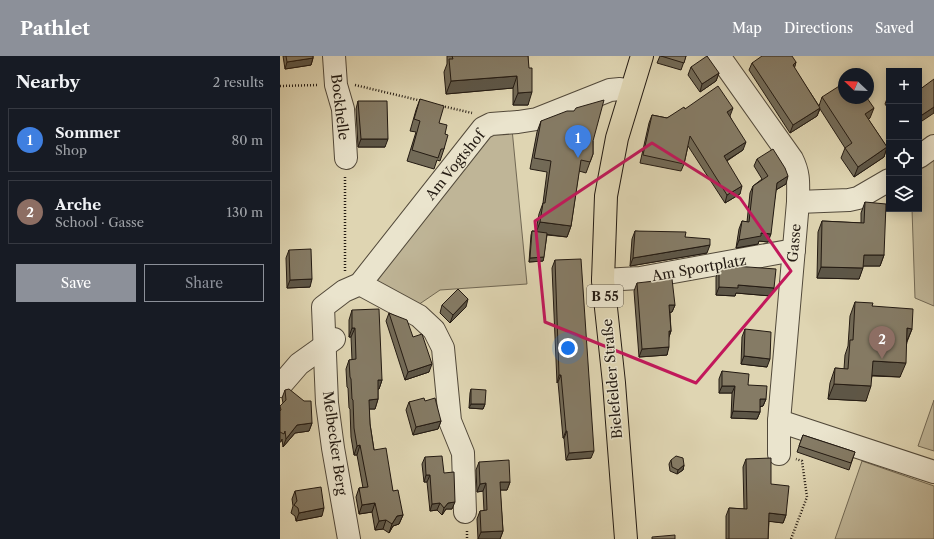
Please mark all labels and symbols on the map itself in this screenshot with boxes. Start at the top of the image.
north arrow [838,68,874,104]
street label: Bockhelle [327,73,353,141]
street label: Am Vogtshof [421,125,490,204]
pin: 1 [565,125,591,158]
street label: Gasse [783,223,805,263]
street label: Am Sportplatz [649,251,748,285]
road number: B 55 [587,285,623,307]
street label: Bielefelder Straße [598,318,626,440]
pin: 2 [869,326,895,359]
your location [558,338,578,358]
street label: Melbecker Berg [319,390,351,497]

